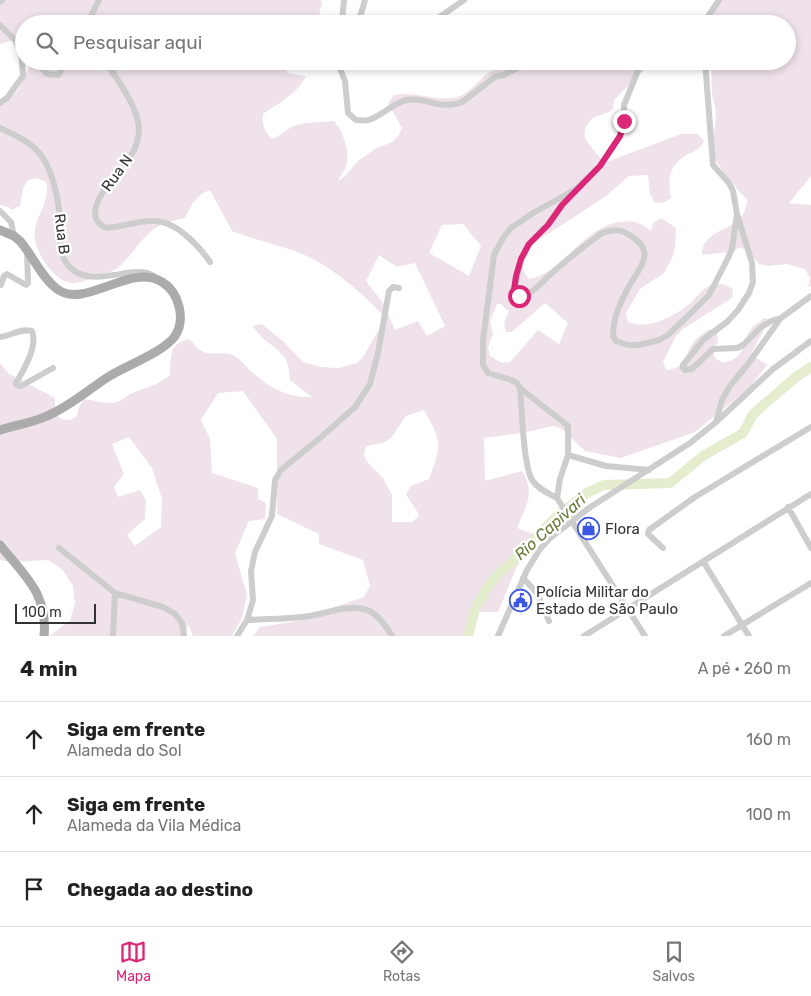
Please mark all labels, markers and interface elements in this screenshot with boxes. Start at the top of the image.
search box [15,15,796,70]
icon: search [33,29,61,57]
text: Pesquisar aqui [73,31,202,54]
route end [613,110,636,133]
street label: Rua N [98,151,136,195]
street label: Rua B [51,213,73,255]
route start [508,285,531,308]
water label: Rio Capivari [511,489,590,564]
shop icon: Flora [577,517,601,541]
place label: Flora [605,520,640,538]
place label: Polícia Militar do Estado de São Paulo [536,583,678,618]
public building icon: Polícia Militar do Estado de São Paulo [508,589,532,613]
scale bar [15,601,96,624]
text: 100 m [22,604,62,621]
text: 4 min [20,656,78,681]
text: A pé · 260 m [698,659,791,678]
text: Siga em frente [67,718,205,741]
icon: ahead [20,725,48,753]
text: 160 m [746,730,791,749]
text: Alameda do Sol [67,741,182,760]
text: Siga em frente [67,793,205,816]
icon: ahead [20,800,48,828]
text: 100 m [746,805,791,824]
text: Alameda da Vila Médica [67,816,241,835]
icon: arrive [20,875,48,903]
text: Chegada ao destino [67,878,253,901]
tab: Mapa [116,938,151,985]
tab: Rotas [383,938,420,985]
tab: Salvos [652,938,695,985]

